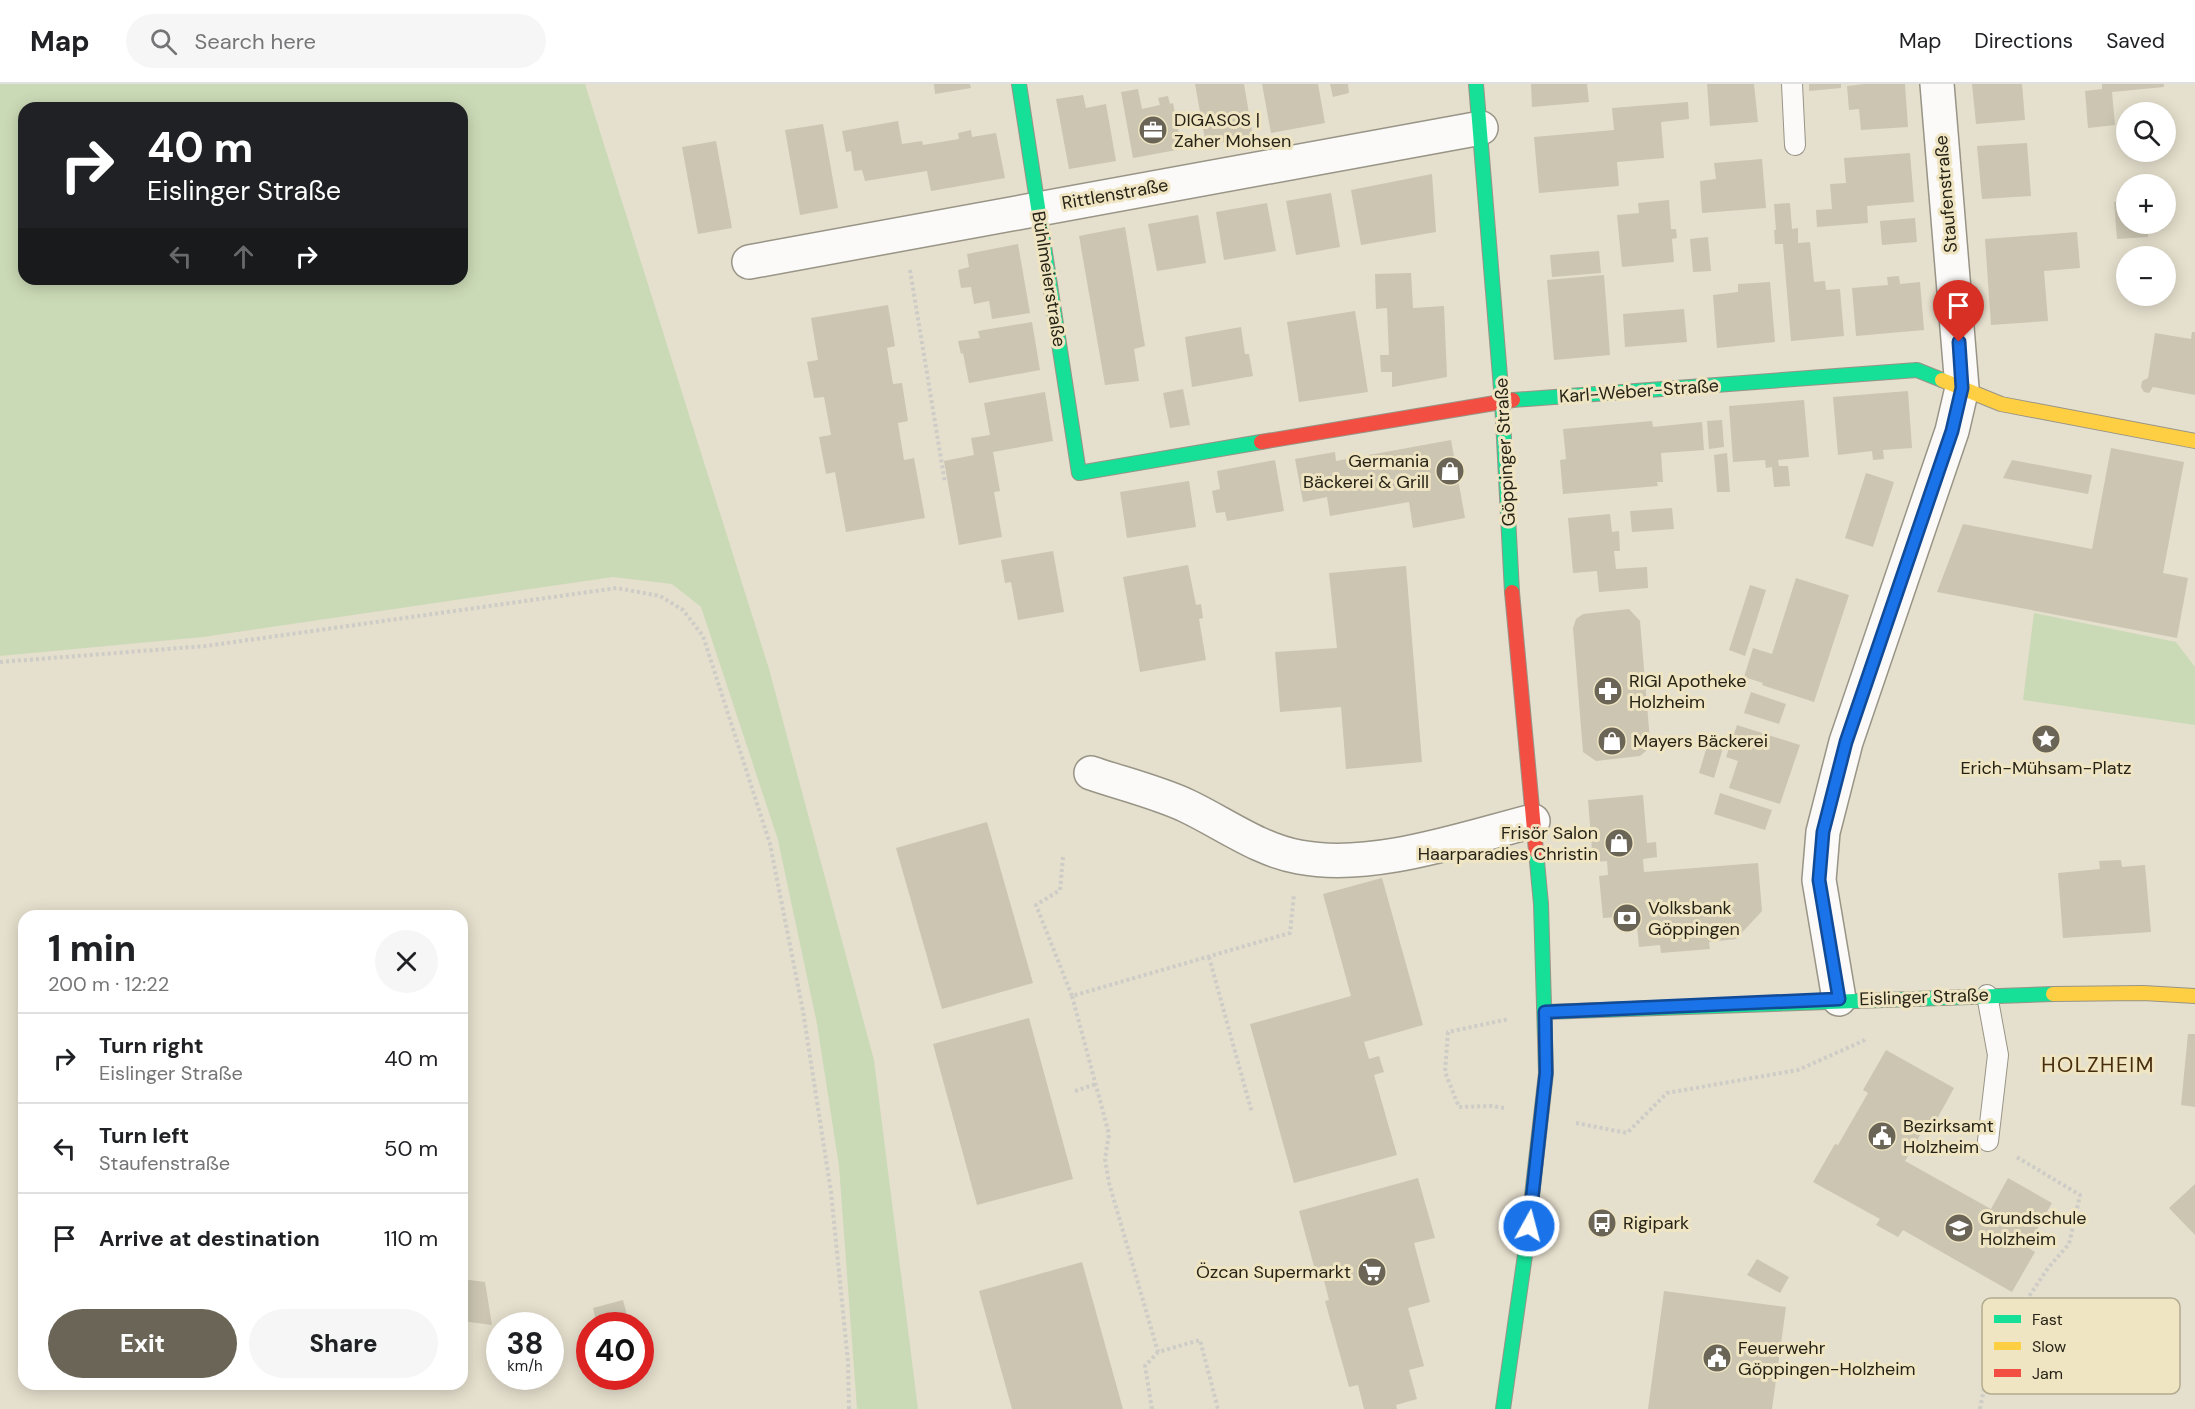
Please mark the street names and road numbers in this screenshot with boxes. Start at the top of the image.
street label: Staufenstraße [1929,134,1963,254]
street label: Rittlenstraße [1060,173,1170,215]
street label: Bühlmeierstraße [1026,209,1072,349]
street label: Karl-Weber-Straße [1558,373,1720,409]
street label: Göppinger Straße [1489,377,1521,527]
street label: Eislinger Straße [1859,983,1989,1011]

